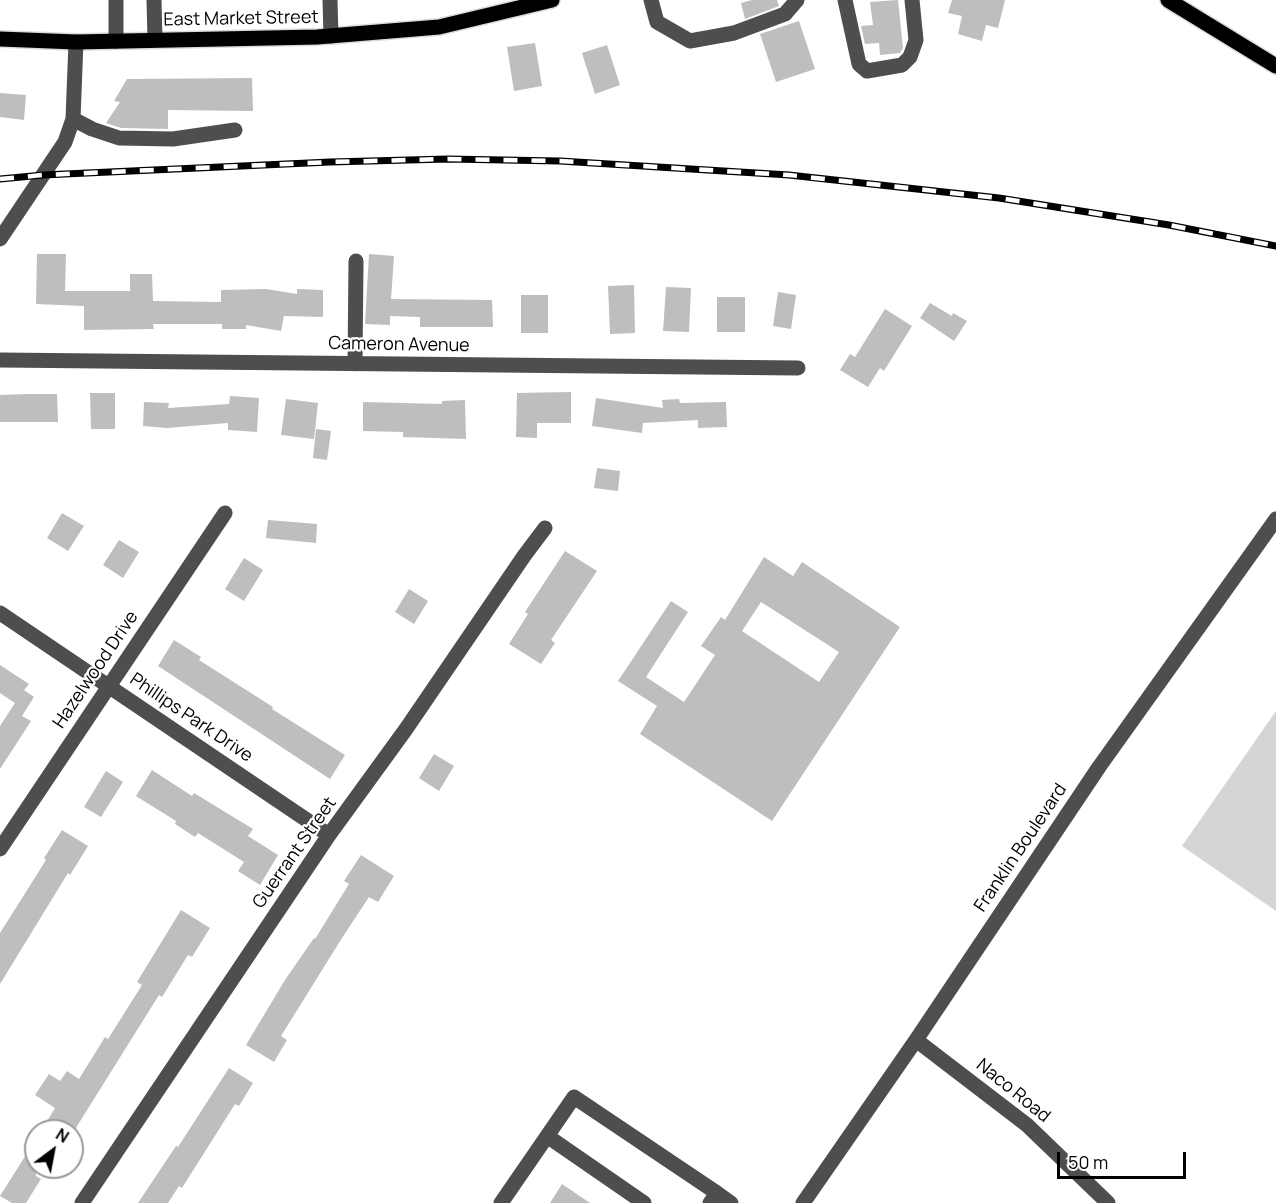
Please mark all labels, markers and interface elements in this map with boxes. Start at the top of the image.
street label: East Market Street [163,7,319,31]
street label: Cameron Avenue [328,333,470,357]
street label: Hazelwood Drive [49,607,143,733]
street label: Phillips Park Drive [125,669,257,767]
street label: Franklin Boulevard [970,780,1072,916]
street label: Guerrant Street [249,793,341,913]
street label: Naco Road [972,1055,1054,1127]
north arrow [24,1119,84,1179]
text: N [52,1123,73,1148]
scale bar [1060,1140,1189,1178]
text: 50 m [1068,1150,1108,1174]

